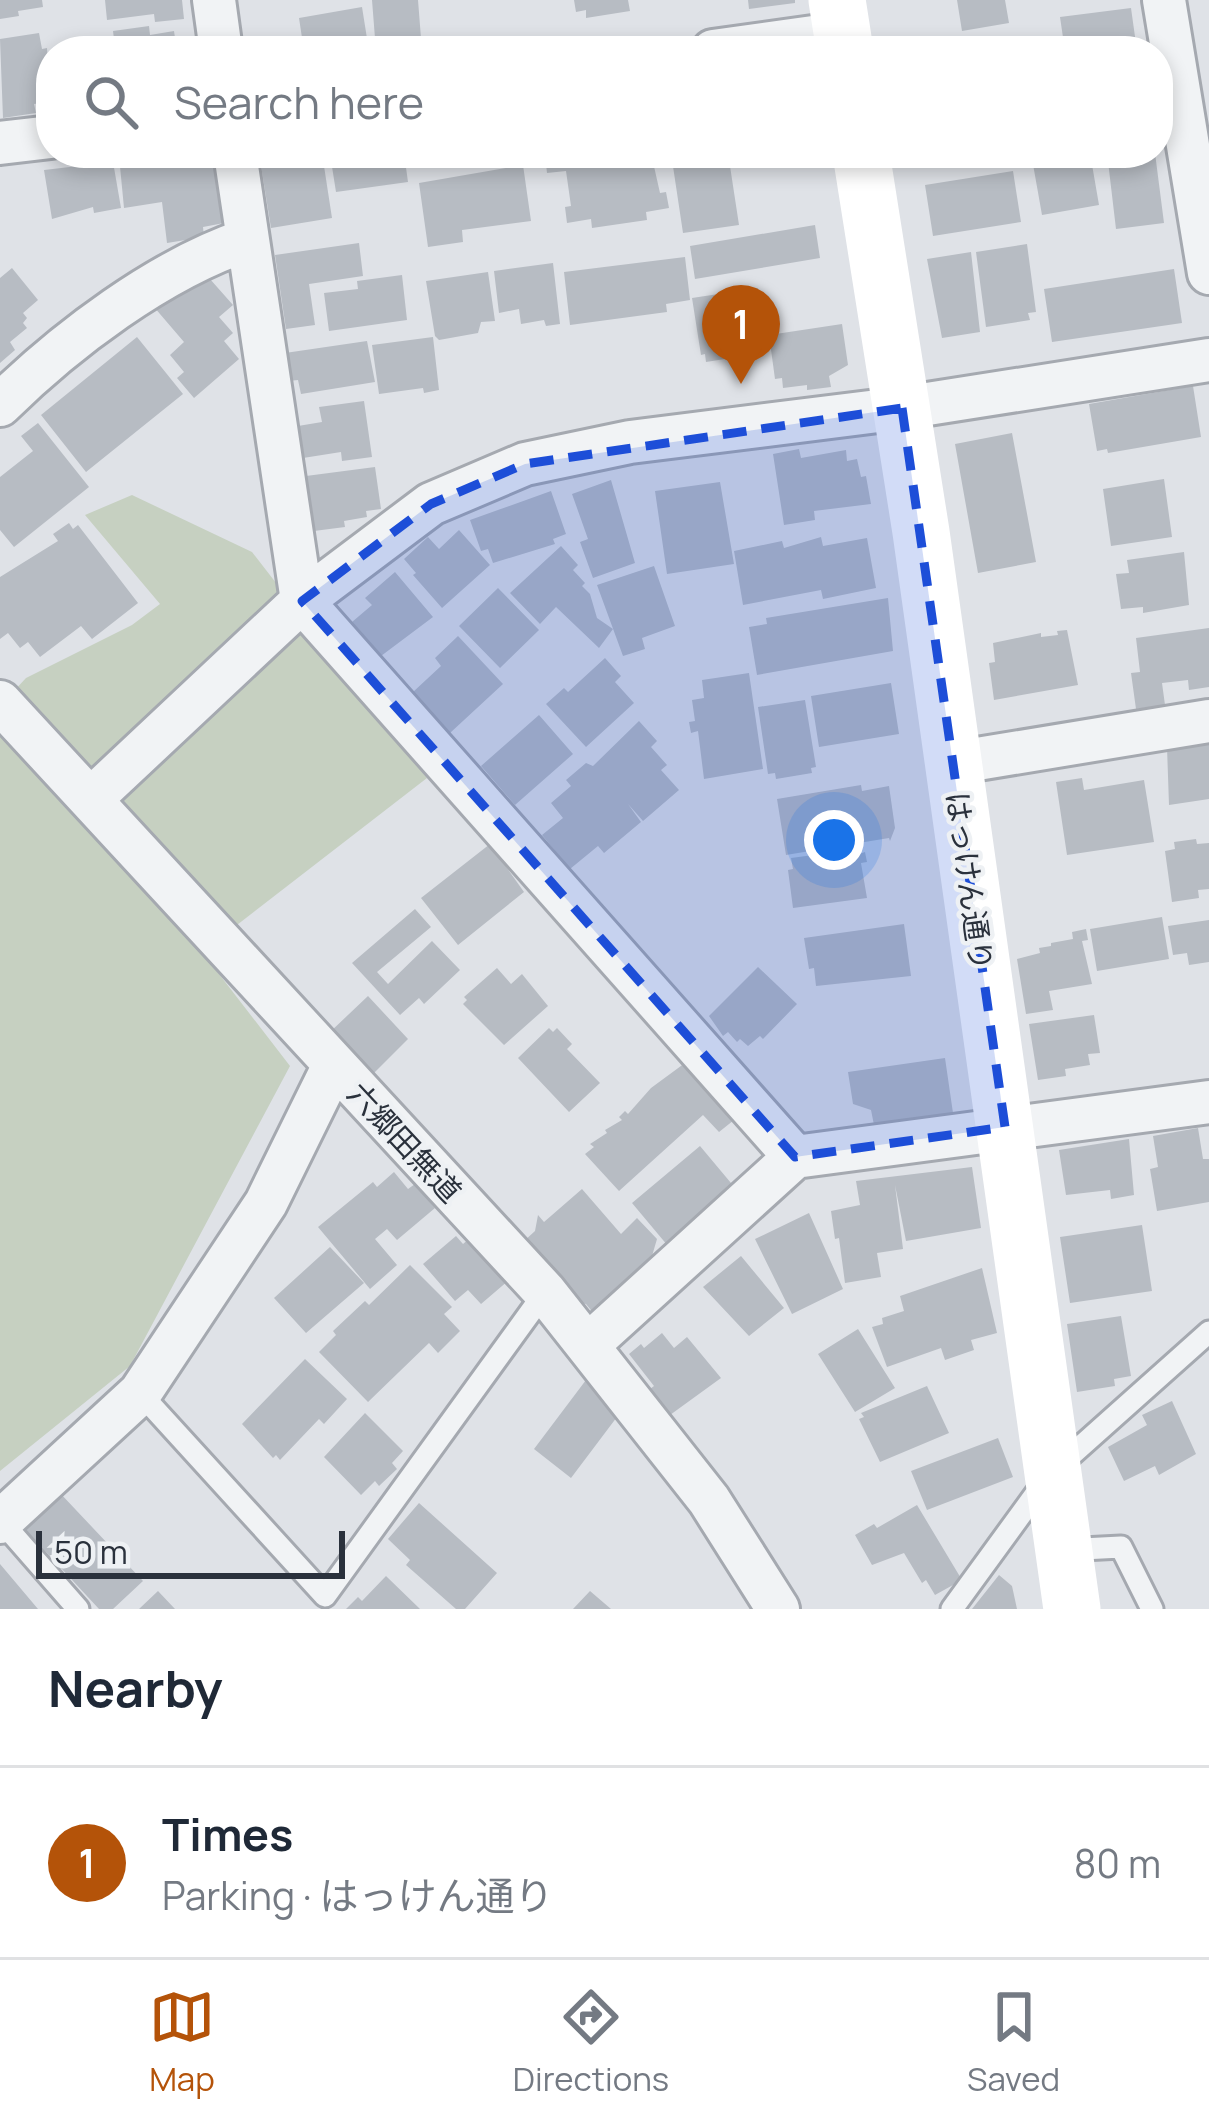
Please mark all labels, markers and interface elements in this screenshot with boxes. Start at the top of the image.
search box [36,36,1173,168]
icon: search [78,69,144,135]
text: Search here [174,71,424,133]
pin: 1 [702,285,780,384]
street label: はっけん通り [937,789,1003,973]
your location [804,810,864,870]
street label: 六郷田無道 [339,1073,471,1211]
scale bar [36,1525,345,1578]
text: 50 m [54,1529,128,1574]
text: Nearby [48,1653,223,1722]
text: Times [162,1803,293,1865]
text: 1 [78,1836,96,1890]
text: 80 m [1074,1836,1161,1890]
text: Parking · はっけん通り [162,1868,554,1922]
tab: Map [149,1984,215,2101]
tab: Directions [513,1984,669,2101]
tab: Saved [967,1984,1060,2101]

